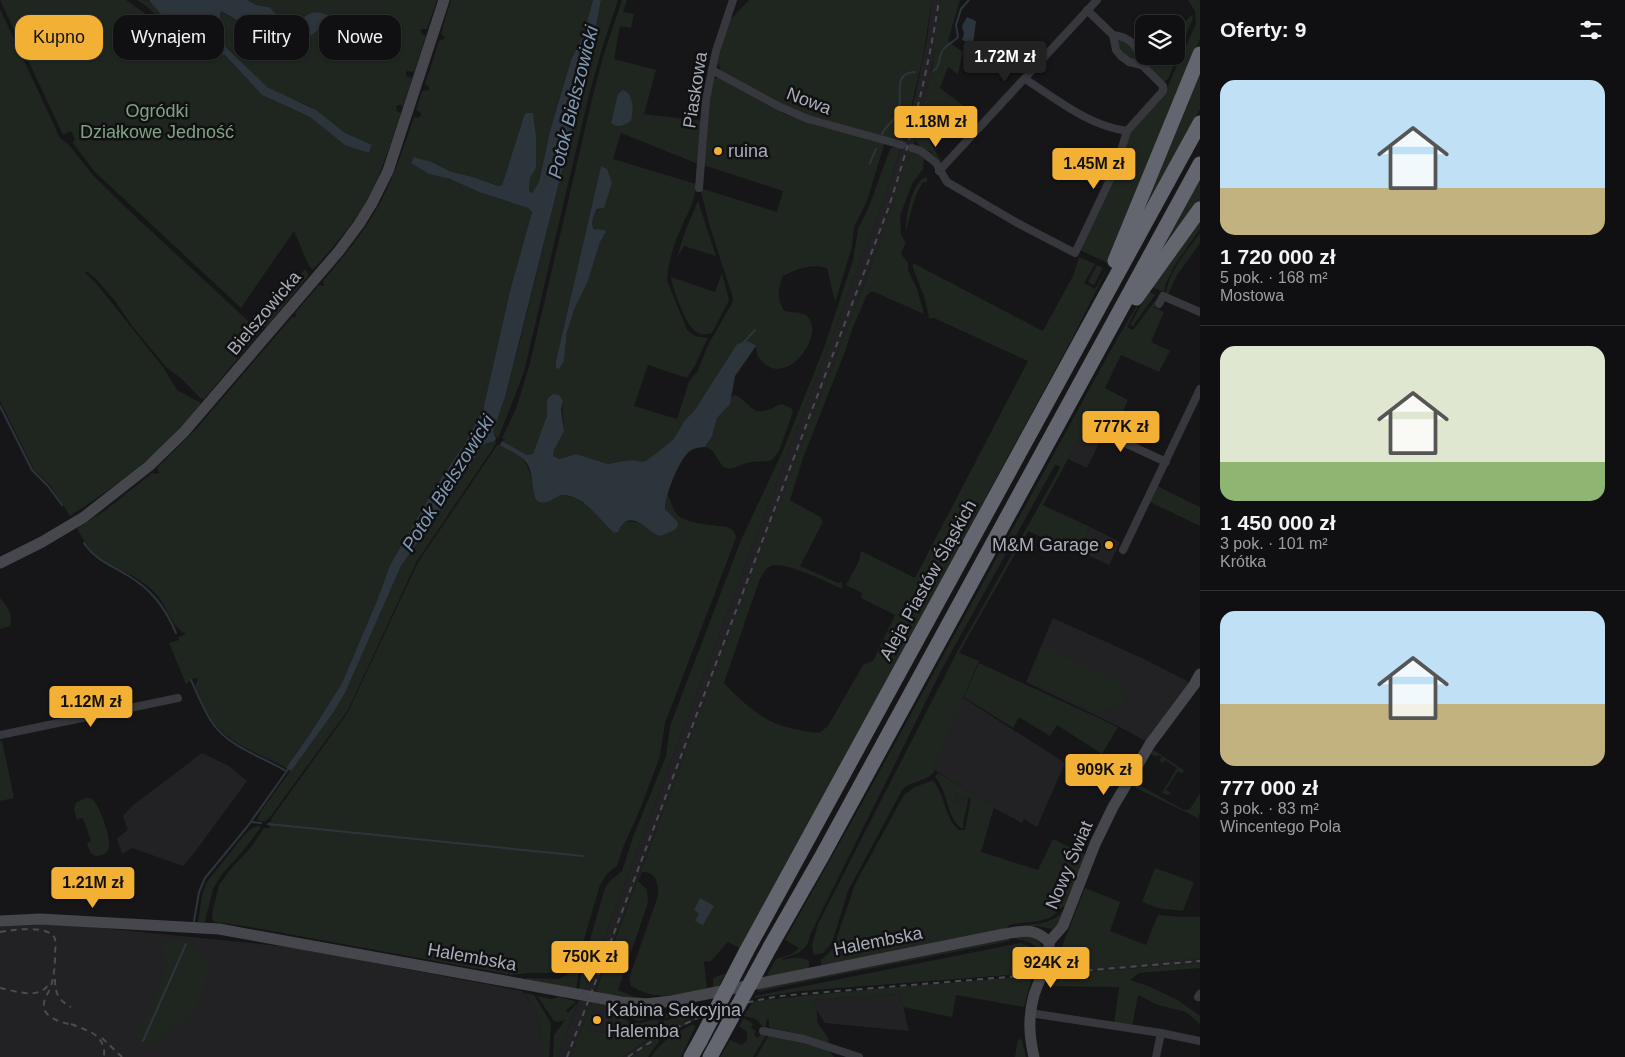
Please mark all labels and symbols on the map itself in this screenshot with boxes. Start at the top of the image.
water label: Potok Bielszowicki [544,23,602,180]
pin: 1.72M zł [953,41,1057,83]
street label: Piaskowa [679,49,711,130]
street label: Nowa [784,83,835,119]
park label: Ogródki Działkowe Jedność [80,101,234,142]
pin: 1.18M zł [884,106,988,148]
place label: ruina [728,141,769,161]
marker: ruina [712,145,724,157]
pin: 1.45M zł [1042,148,1146,190]
street label: Bielszowicka [223,266,305,359]
pin: 777K zł [1075,410,1167,453]
water label: Potok Bielszowicki [398,411,499,555]
street label: Aleja Piastów Śląskich [875,496,980,664]
place label: M&M Garage [992,535,1099,555]
marker: M&M Garage [1103,539,1115,551]
pin: 1.12M zł [39,686,143,728]
pin: 909K zł [1058,754,1150,796]
street label: Nowy Świat [1041,817,1097,912]
pin: 1.21M zł [41,866,145,909]
street label: Halembska [832,922,925,959]
street label: Halembska [426,939,519,975]
pin: 750K zł [544,940,636,983]
pin: 924K zł [1005,946,1097,989]
place label: Kabina Sekcyjna Halemba [607,1000,742,1041]
marker: Kabina Sekcyjna Halemba [591,1014,603,1026]

